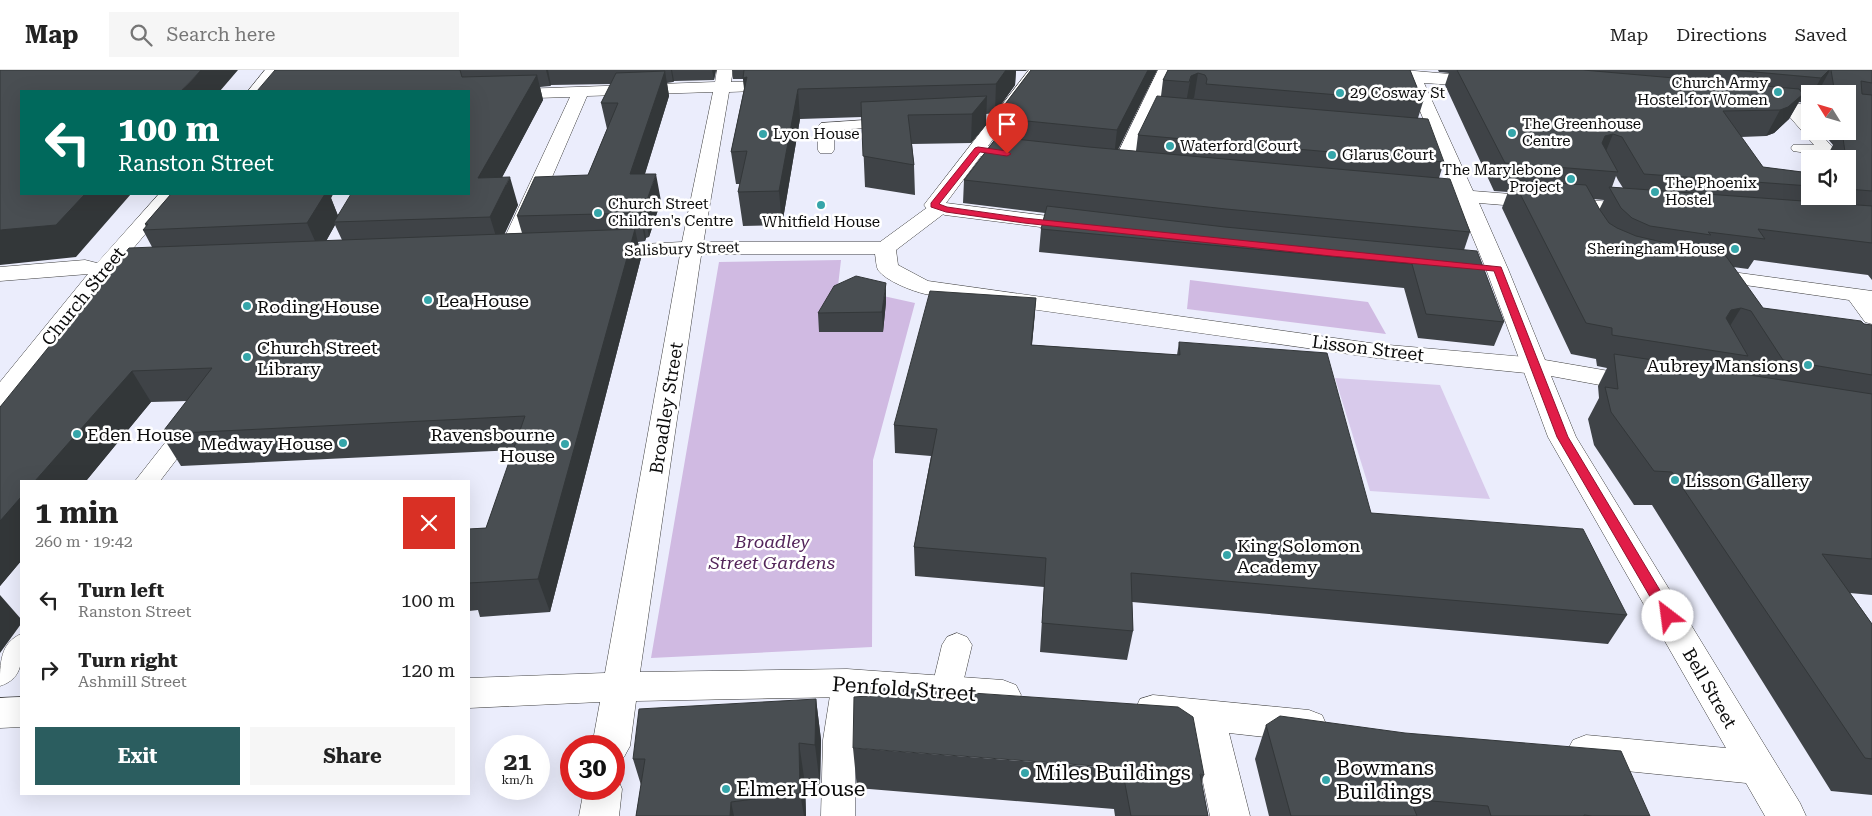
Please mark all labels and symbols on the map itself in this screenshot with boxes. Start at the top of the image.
place label: Church Army Hostel for Women [1637,74,1768,109]
place label: 29 Cosway St [1350,84,1446,102]
north arrow [1801,85,1856,140]
marker: Church Army Hostel for Women [1772,86,1784,98]
marker: 29 Cosway St [1334,87,1346,99]
pin [986,103,1028,154]
place label: The Greenhouse Centre [1522,115,1641,150]
place label: Lyon House [773,125,860,143]
marker: The Greenhouse Centre [1506,127,1518,139]
marker: Lyon House [757,128,769,140]
place label: Waterford Court [1180,137,1299,155]
marker: Waterford Court [1164,140,1176,152]
place label: Glarus Court [1342,146,1435,164]
marker: Glarus Court [1326,149,1338,161]
place label: The Marylebone Project [1442,161,1561,196]
marker: The Marylebone Project [1565,173,1577,185]
place label: The Phoenix Hostel [1665,174,1757,209]
marker: The Phoenix Hostel [1649,186,1661,198]
place label: Church Street Children's Centre [608,195,733,230]
marker: Whitfield House [815,199,827,211]
marker: Church Street Children's Centre [592,207,604,219]
place label: Whitfield House [762,213,880,231]
street label: Salisbury Street [624,238,740,260]
place label: Sheringham House [1587,240,1725,258]
street label: Church Street [37,242,129,349]
marker: Sheringham House [1729,243,1741,255]
place label: Lea House [438,290,529,311]
marker: Lea House [422,294,434,306]
place label: Roding House [257,296,380,317]
marker: Roding House [241,300,253,312]
street label: Lisson Street [1311,331,1426,365]
place label: Church Street Library [257,337,378,379]
street label: Broadley Street [645,340,687,475]
marker: Church Street Library [241,351,253,363]
place label: Aubrey Mansions [1647,355,1798,376]
marker: Aubrey Mansions [1802,359,1814,371]
place label: Eden House [87,424,192,445]
place label: Ravensbourne House [430,424,555,466]
marker: Eden House [71,428,83,440]
place label: Medway House [200,433,333,454]
marker: Medway House [337,437,349,449]
marker: Ravensbourne House [559,438,571,450]
place label: Lisson Gallery [1685,470,1810,491]
marker: Lisson Gallery [1669,474,1681,486]
park label: Broadley Street Gardens [708,531,835,573]
place label: King Solomon Academy [1237,535,1361,577]
marker: King Solomon Academy [1221,549,1233,561]
position arrow [1641,589,1693,641]
street label: Bell Street [1679,644,1742,732]
street label: Penfold Street [831,672,977,706]
speed limit sign: 30 [560,735,625,800]
place label: Bowmans Buildings [1336,756,1434,804]
place label: Miles Buildings [1035,761,1191,785]
marker: Miles Buildings [1019,767,1031,779]
marker: Bowmans Buildings [1320,774,1332,786]
place label: Elmer House [736,777,865,801]
marker: Elmer House [720,783,732,795]

